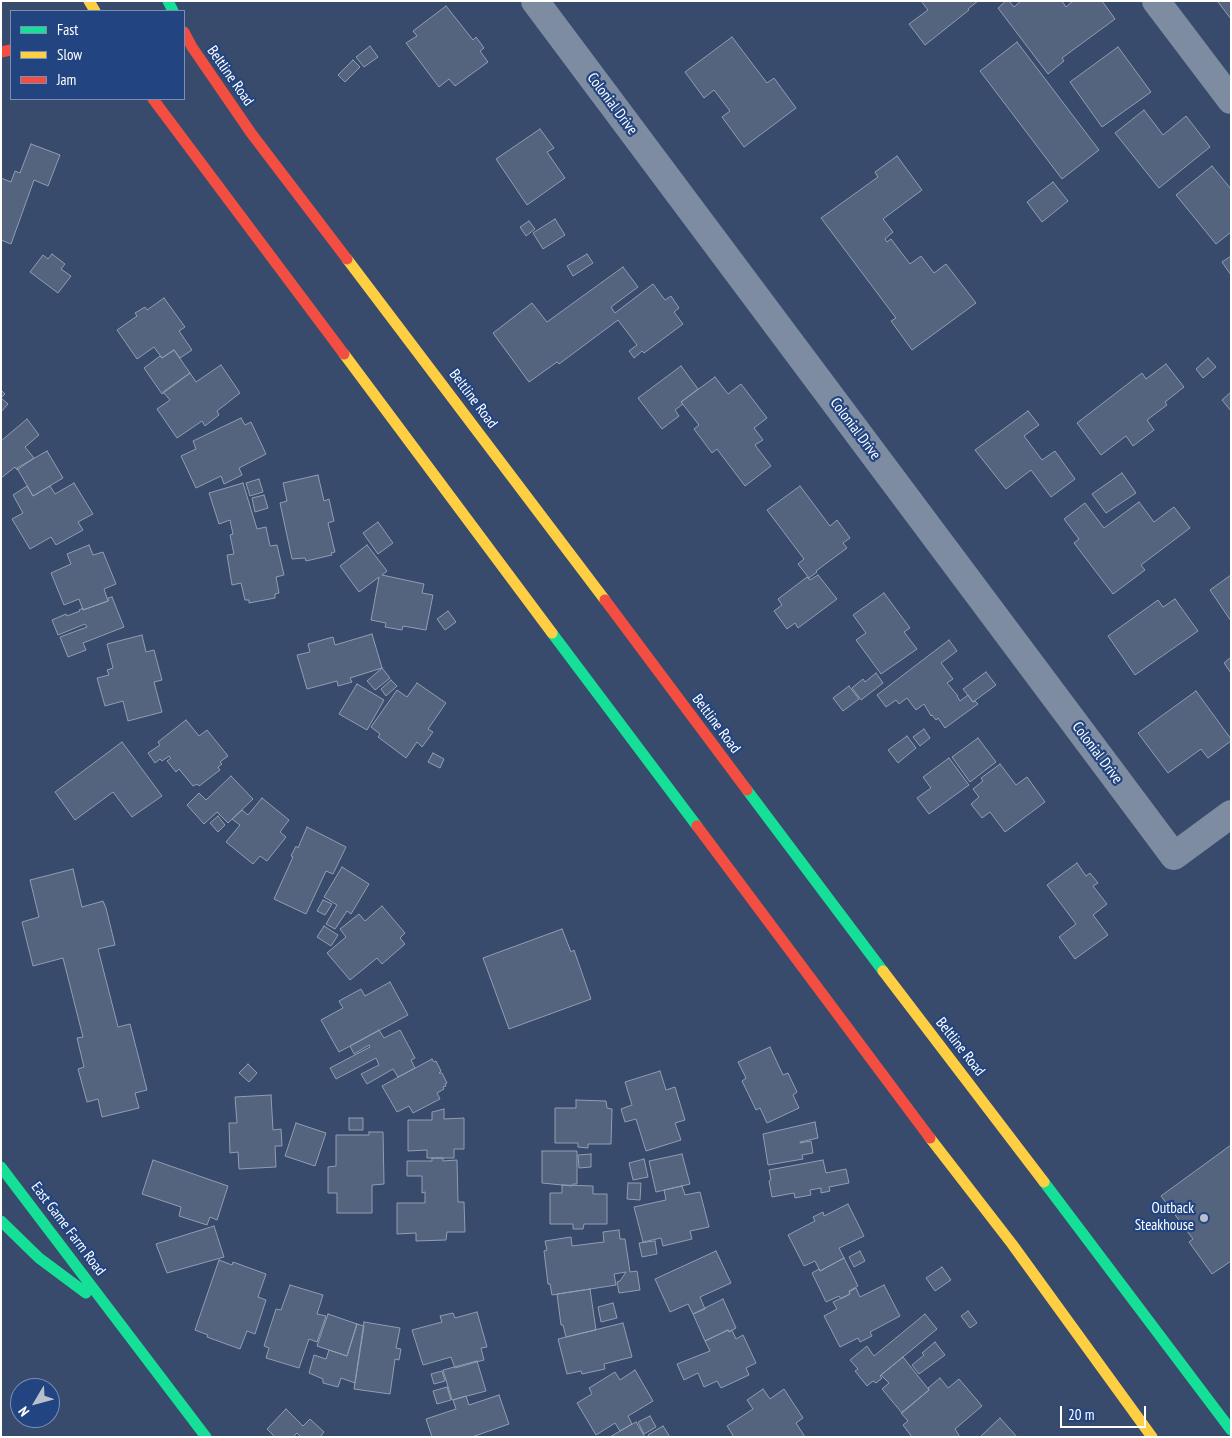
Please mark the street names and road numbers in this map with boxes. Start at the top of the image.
street label: Beltline Road [203,43,257,109]
street label: Colonial Drive [583,70,641,138]
street label: Beltline Road [445,366,501,432]
street label: Colonial Drive [826,395,884,463]
street label: Beltline Road [688,691,744,757]
street label: Colonial Drive [1068,719,1126,787]
street label: Beltline Road [932,1014,988,1080]
street label: East Game Farm Road [27,1179,109,1279]

